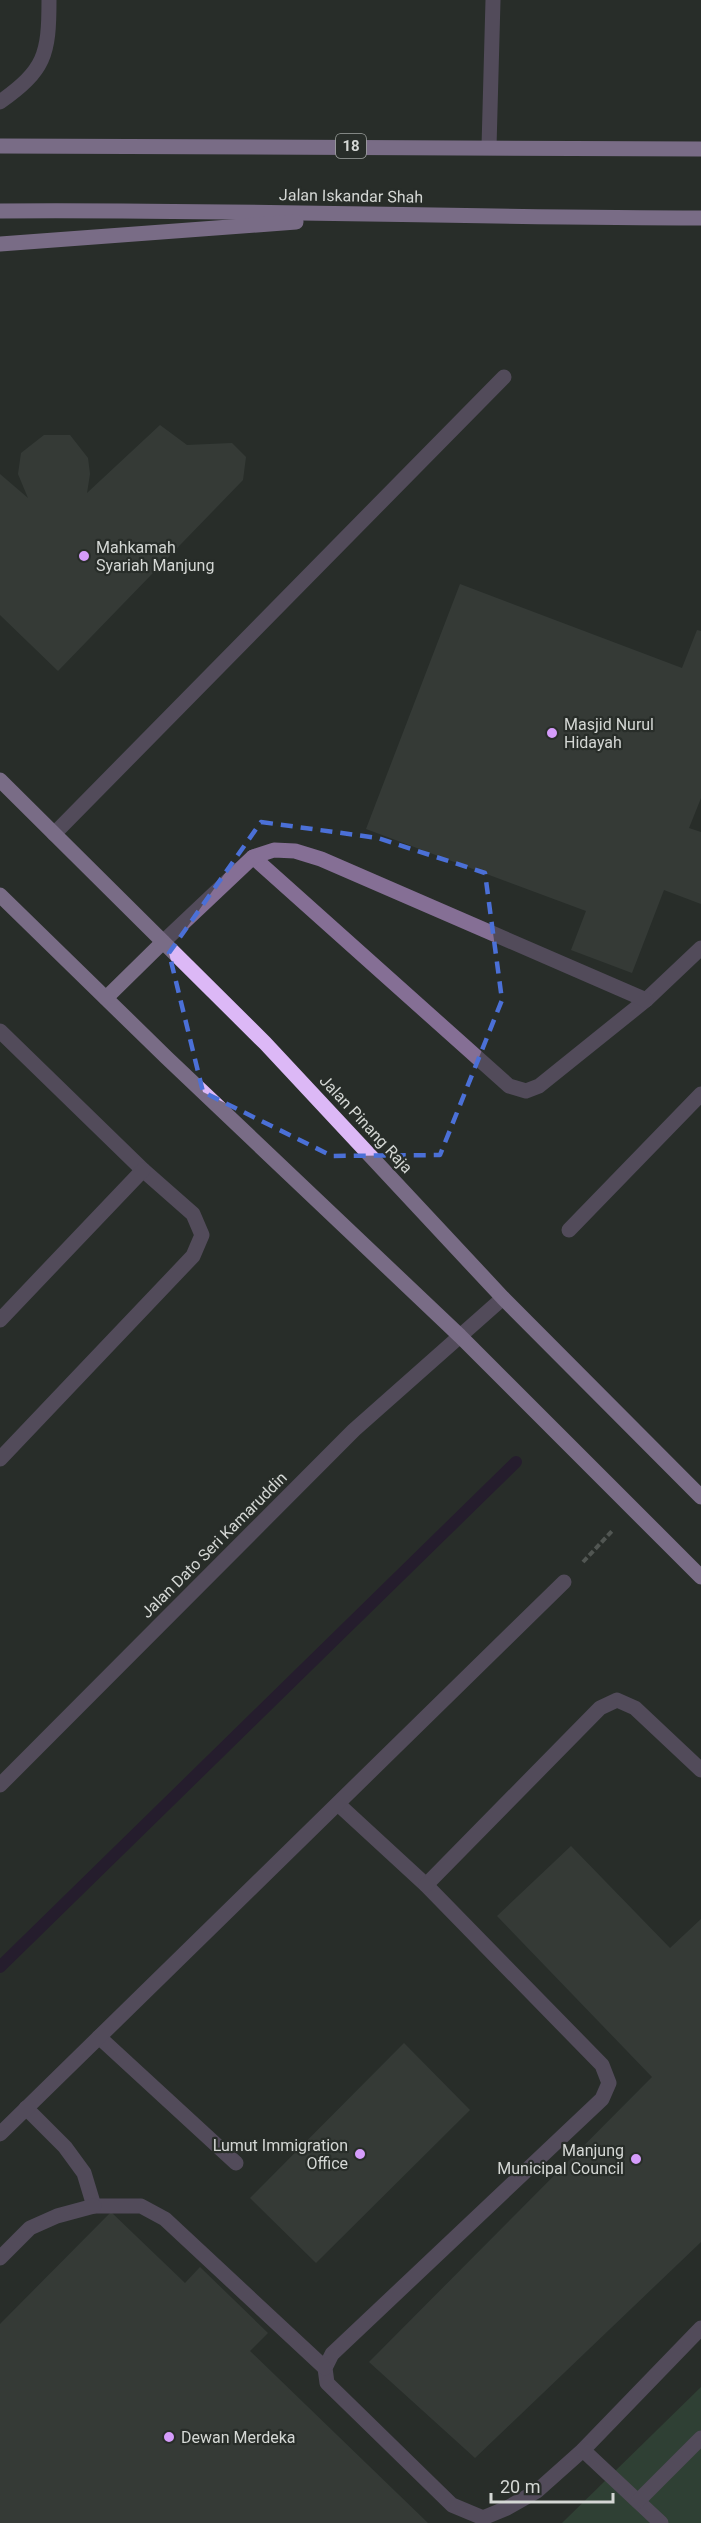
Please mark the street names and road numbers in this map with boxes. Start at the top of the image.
road number: 18 [336,134,366,158]
street label: Jalan Iskandar Shah [279,185,423,207]
street label: Jalan Pinang Raja [316,1071,416,1177]
street label: Jalan Dato Seri Kamaruddin [137,1468,291,1622]

